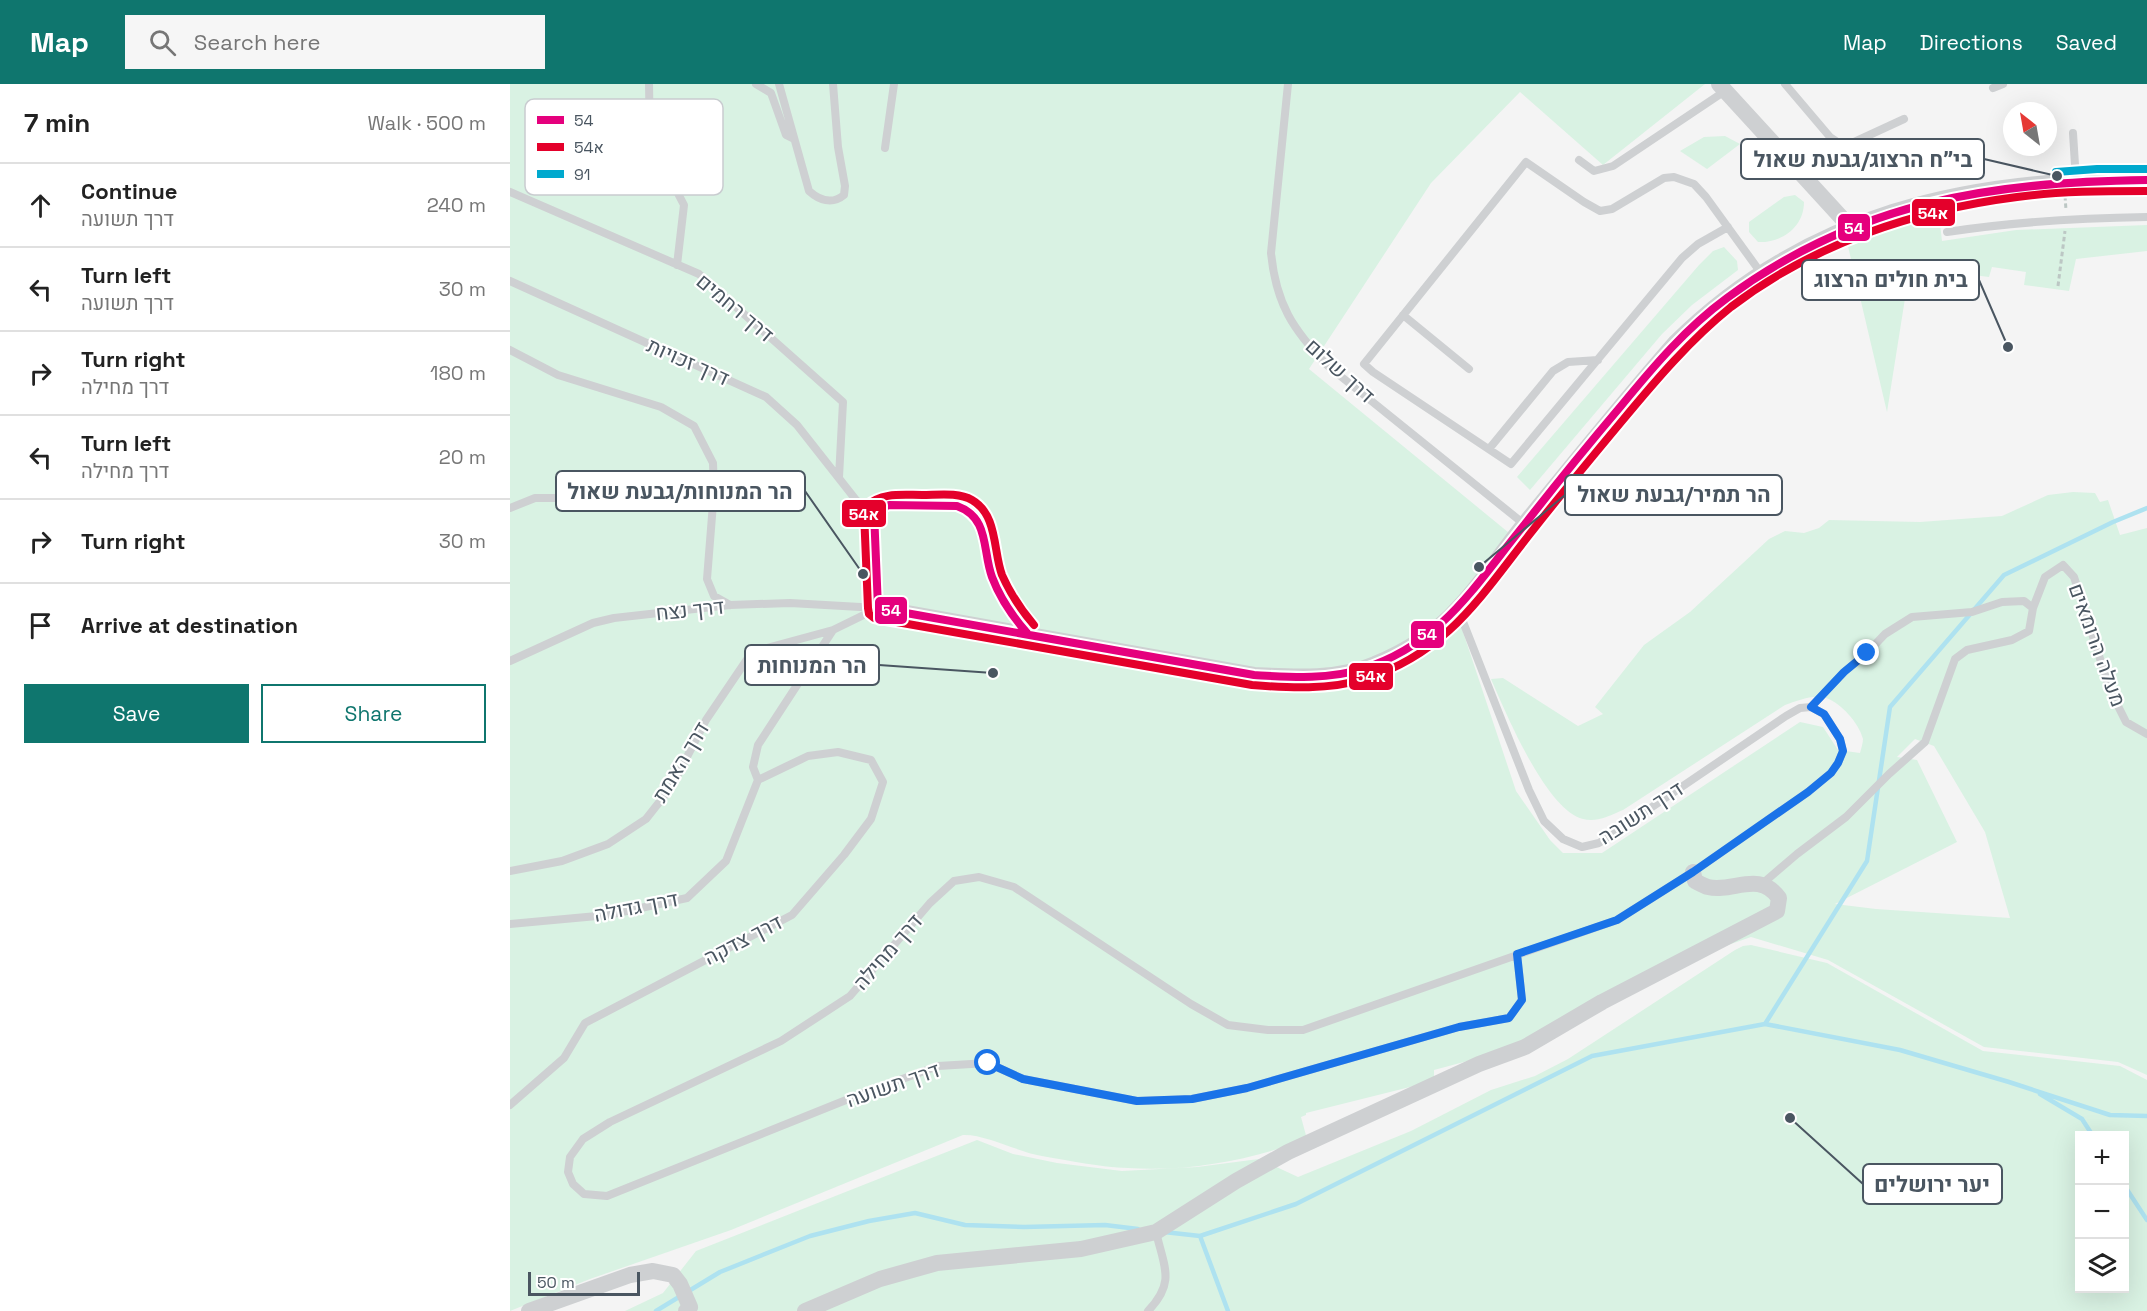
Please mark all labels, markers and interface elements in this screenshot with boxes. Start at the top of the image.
search box [125,15,545,69]
text: Map [30,24,89,60]
icon: search [146,26,179,59]
text: Search here [194,28,321,56]
text: Map [1843,29,1887,56]
text: Directions [1920,29,2023,56]
text: Saved [2056,29,2117,56]
legend [525,99,723,195]
north arrow [2003,102,2057,156]
text: 7 min [24,106,90,140]
text: Walk · 500 m [368,110,486,136]
text: 54 [574,110,594,131]
text: 54א [574,137,604,158]
callout: בי״ח הרצוג/גבעת שאול [1741,139,1984,179]
text: בי״ח הרצוג/גבעת שאול [1754,145,1972,173]
text: 91 [574,164,590,185]
text: Continue [81,177,177,205]
icon: ahead [24,189,57,222]
text: 240 m [427,192,486,218]
line badge: 54א [1911,198,1956,227]
text: 54א [1918,203,1949,224]
text: דרך תשועה [81,206,174,232]
line badge: 54 [1837,213,1871,242]
text: 54 [1844,218,1864,239]
callout: בית חולים הרצוג [1802,260,1979,300]
text: Turn left [81,261,171,289]
text: בית חולים הרצוג [1814,265,1968,293]
street label: דרך רחמים [691,267,780,348]
icon: left [24,273,57,306]
text: 30 m [439,276,486,302]
text: דרך תשועה [81,290,174,316]
street label: דרך זכויות [643,331,734,392]
street label: דרך שלום [1300,332,1381,409]
text: Turn right [81,345,186,373]
icon: right [24,357,57,390]
text: 180 m [430,360,486,386]
text: דרך מחילה [81,374,169,400]
text: Turn left [81,429,171,457]
icon: left [24,441,57,474]
text: 20 m [439,444,486,470]
text: דרך מחילה [81,458,169,484]
callout: הר המנוחות/גבעת שאול [556,471,805,511]
callout: הר תמיר/גבעת שאול [1565,475,1782,515]
text: הר המנוחות/גבעת שאול [567,477,793,505]
text: הר תמיר/גבעת שאול [1577,480,1771,508]
line badge: 54א [841,499,887,528]
text: 54א [849,504,880,525]
icon: right [24,525,57,558]
text: Turn right [81,527,186,555]
text: 30 m [439,528,486,554]
street label: מעלה הרומאים [2063,579,2132,710]
street label: דרך נצח [654,592,726,627]
line badge: 54 [874,596,908,625]
text: 54 [881,600,901,621]
icon: arrive [24,609,57,642]
text: Arrive at destination [81,611,298,639]
line badge: 54 [1410,620,1445,649]
text: 54 [1417,624,1437,645]
route end [1853,639,1879,665]
callout: הר המנוחות [745,645,879,685]
text: הר המנוחות [757,651,867,679]
line badge: 54א [1348,662,1394,691]
text: 54א [1356,666,1387,687]
button: Save [24,684,249,743]
button: Share [261,684,486,743]
street label: דרך האמת [646,716,715,807]
street label: דרך תשובה [1593,775,1689,850]
street label: דרך גדולה [591,885,680,928]
street label: דרך צדקה [699,908,787,971]
street label: דרך מחילה [847,908,928,995]
route start [974,1049,1000,1075]
street label: דרך תשועה [842,1056,943,1113]
map controls [2075,1131,2129,1293]
button: + [2075,1131,2129,1185]
callout: יער ירושלים [1863,1164,2002,1204]
text: יער ירושלים [1874,1170,1990,1198]
button: − [2075,1185,2129,1239]
button: layers [2075,1239,2129,1293]
scale bar [528,1269,640,1296]
text: 50 m [537,1272,575,1293]

